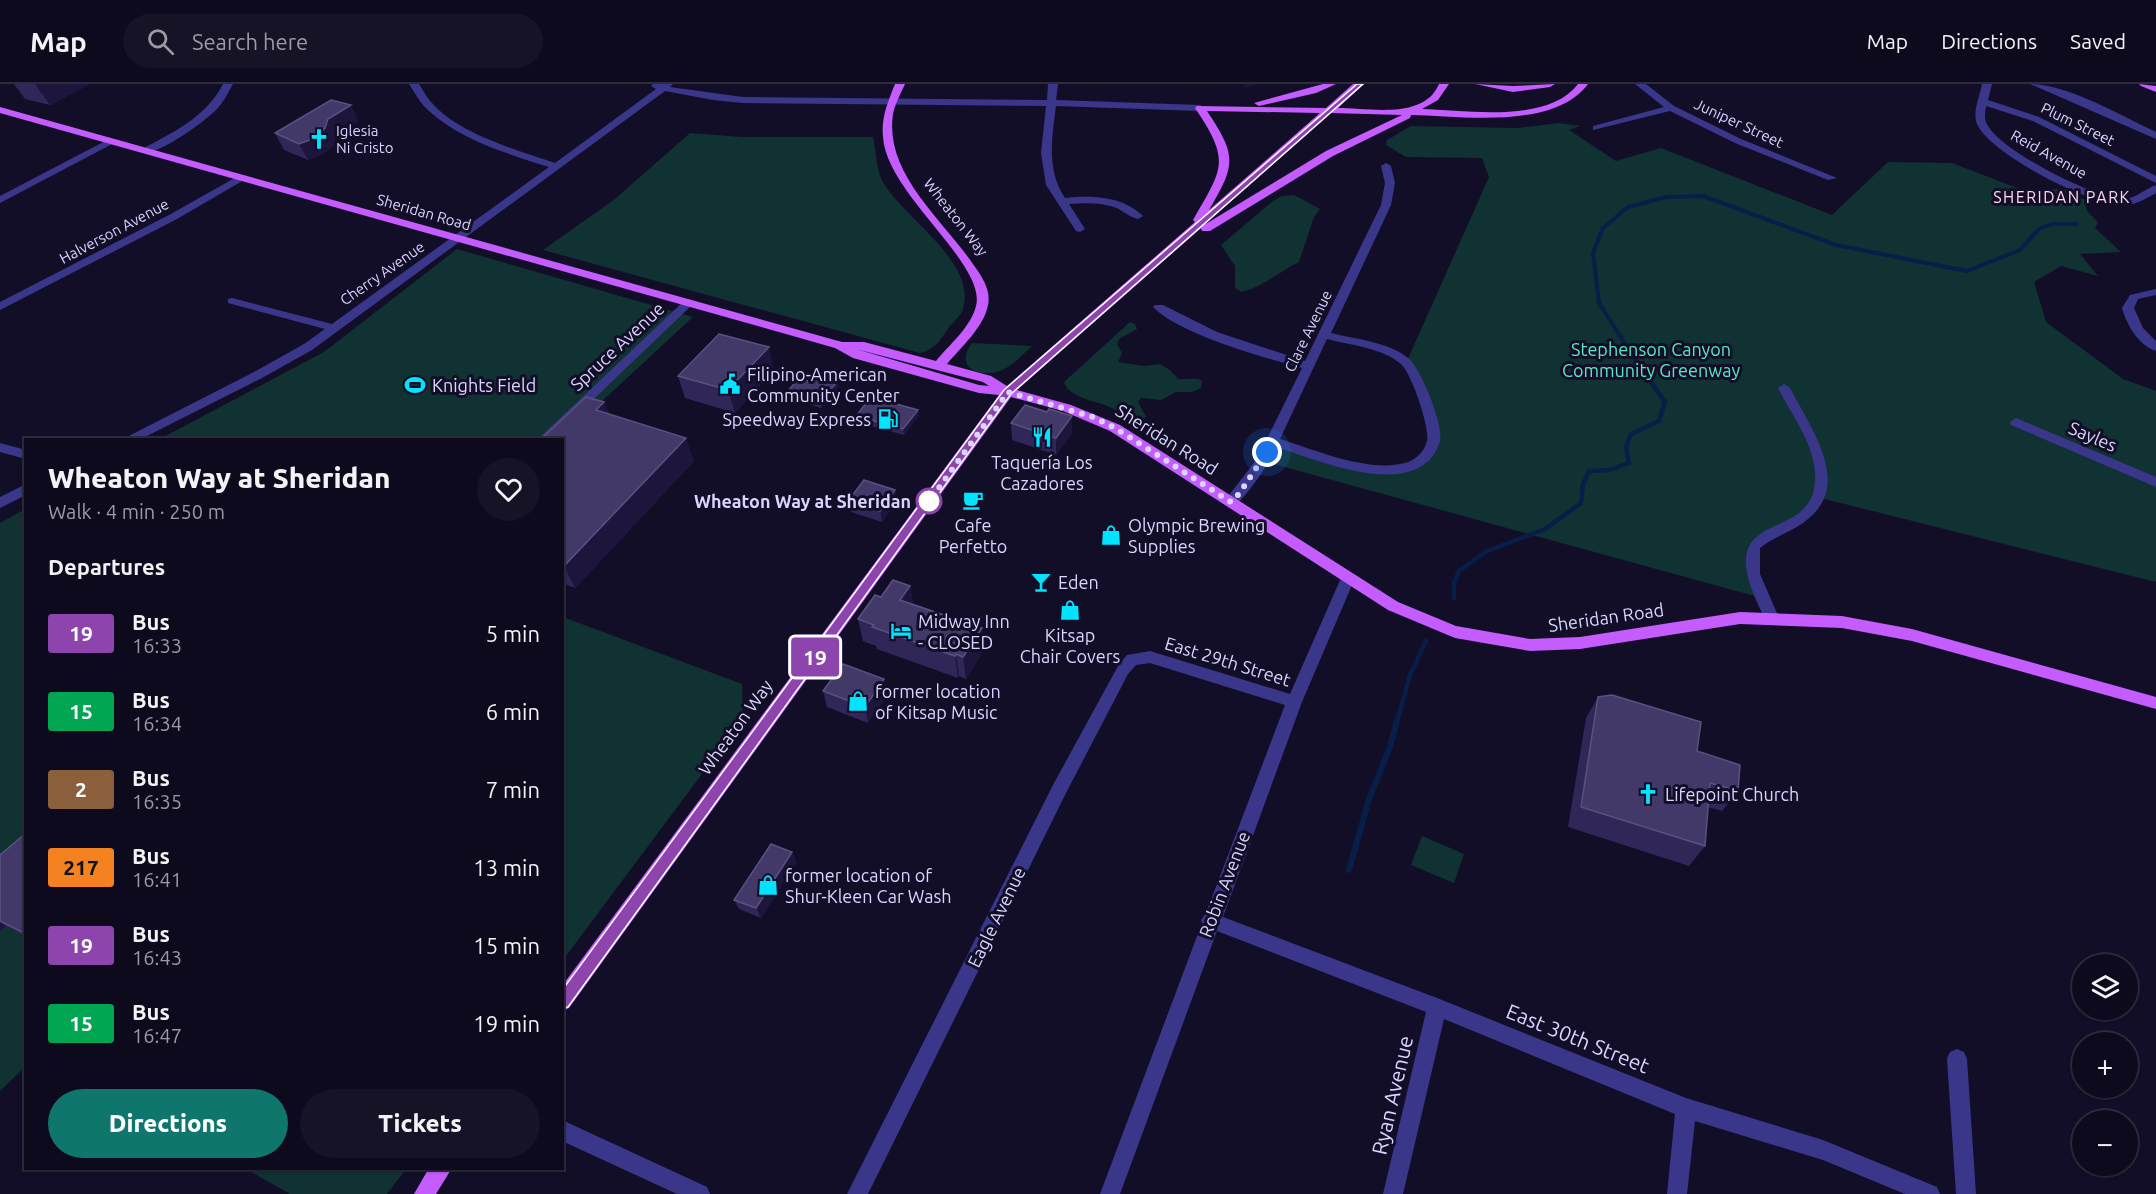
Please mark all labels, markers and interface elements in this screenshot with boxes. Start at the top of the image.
search box [123,14,543,68]
icon: search [144,25,177,58]
text: Map [30,26,87,57]
text: Search here [192,29,308,54]
text: Map [1867,29,1908,53]
text: Directions [1941,29,2037,53]
text: Saved [2070,29,2126,53]
street label: Juniper Street [1692,95,1786,151]
street label: Plum Street [2038,99,2118,149]
place label: Iglesia Ni Cristo [336,122,393,156]
street label: Reid Avenue [2008,126,2090,182]
church icon: Iglesia Ni Cristo [307,127,331,151]
street label: Wheaton Way [921,175,991,259]
district label: SHERIDAN PARK [1993,188,2131,206]
street label: Sheridan Road [375,190,473,234]
street label: Halverson Avenue [57,195,171,267]
street label: Cherry Avenue [337,238,427,308]
street label: Clare Avenue [1281,287,1335,375]
street label: Spruce Avenue [566,298,668,394]
park label: Stephenson Canyon Community Greenway [1562,339,1740,380]
place label: Filipino-American Community Center [747,364,900,405]
public building icon: Filipino-American Community Center [718,372,742,396]
sports icon: Knights Field [403,373,427,397]
place label: Knights Field [432,375,536,395]
street label: Sheridan Road [1112,400,1222,478]
fuel station icon: Speedway Express [876,407,900,431]
place label: Speedway Express [722,409,871,429]
street label: Sayles [2066,417,2120,455]
restaurant icon: Taquería Los Cazadores [1030,425,1054,449]
your location [1252,437,1282,467]
place label: Taquería Los Cazadores [991,452,1093,493]
button: heart [477,458,540,521]
text: Wheaton Way at Sheridan [48,462,390,493]
marker: Wheaton Way at Sheridan [916,488,942,514]
cafe icon: Cafe Perfetto [961,488,985,512]
place label: Wheaton Way at Sheridan [694,491,911,511]
text: Walk · 4 min · 250 m [48,500,225,523]
place label: Cafe Perfetto [939,515,1007,556]
place label: Olympic Brewing Supplies [1128,515,1265,556]
shop icon: Olympic Brewing Supplies [1099,523,1123,547]
text: Departures [48,554,165,579]
bar icon: Eden [1029,570,1053,594]
place label: Eden [1058,572,1099,592]
shop icon: Kitsap Chair Covers [1058,598,1082,622]
street label: Sheridan Road [1547,599,1665,635]
text: Bus [132,609,170,634]
place label: Midway Inn - CLOSED [918,611,1010,652]
hotel icon: Midway Inn - CLOSED [889,619,913,643]
text: 19 [69,621,93,645]
text: 5 min [486,621,540,646]
place label: Kitsap Chair Covers [1020,625,1121,666]
street label: East 29th Street [1163,632,1293,690]
text: 16:33 [132,634,182,657]
line badge: 19 [788,638,842,676]
text: 19 [803,645,827,669]
street label: Wheaton Way [694,675,776,778]
place label: former location of Kitsap Music [875,681,1001,722]
text: Bus [132,687,170,712]
shop icon: former location of Kitsap Music [846,689,870,713]
text: 15 [69,699,93,723]
text: 6 min [486,699,540,724]
text: 16:34 [132,712,182,735]
text: Bus [132,765,170,790]
text: 2 [75,777,87,801]
text: 7 min [486,777,540,802]
church icon: Lifepoint Church [1636,782,1660,806]
place label: Lifepoint Church [1665,784,1799,804]
text: 16:35 [132,790,182,813]
street label: Robin Avenue [1195,828,1253,940]
text: Bus [132,843,170,868]
text: 217 [63,855,99,879]
text: 13 min [473,855,540,880]
street label: Eagle Avenue [963,864,1029,970]
place label: former location of Shur-Kleen Car Wash [785,865,952,906]
text: 16:41 [132,868,182,891]
shop icon: former location of Shur-Kleen Car Wash [756,873,780,897]
text: Bus [132,921,170,946]
text: 19 [69,933,93,957]
text: 15 min [473,933,540,958]
text: 16:43 [132,946,182,969]
map controls [2072,954,2138,1176]
button: layers [2072,954,2138,1020]
street label: East 30th Street [1503,998,1653,1078]
text: Bus [132,999,170,1024]
text: 15 [69,1011,93,1035]
text: 19 min [473,1011,540,1036]
text: 16:47 [132,1024,182,1047]
button: + [2072,1032,2138,1098]
street label: Ryan Avenue [1367,1033,1417,1157]
button: Directions [48,1089,288,1158]
button: Tickets [300,1089,540,1158]
button: − [2072,1110,2138,1176]

